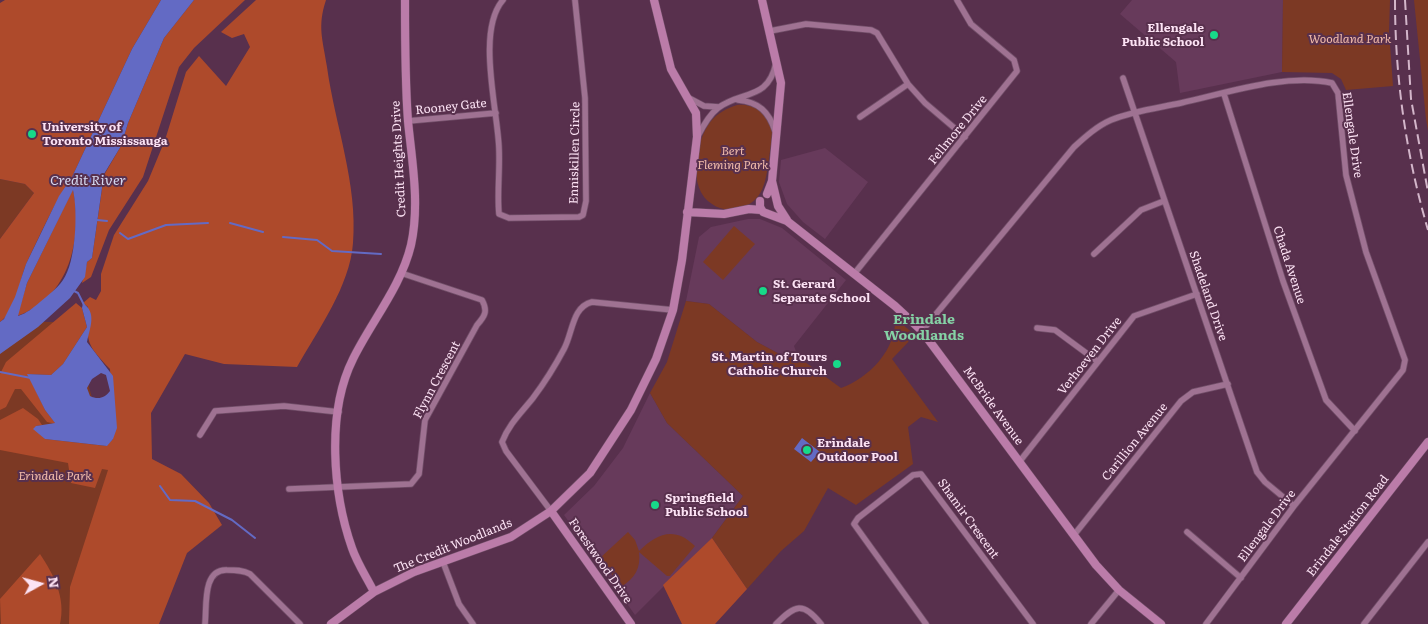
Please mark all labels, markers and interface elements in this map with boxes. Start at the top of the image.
place label: Ellengale Public School [1122,21,1204,49]
marker: Ellengale Public School [1208,29,1220,41]
park label: Woodland Park [1309,32,1391,46]
street label: Ellengale Drive [1339,91,1365,179]
street label: Fellmore Drive [926,92,990,168]
street label: Rooney Gate [415,96,487,118]
street label: Credit Heights Drive [389,100,409,218]
street label: Enniskillen Circle [567,102,583,204]
place label: University of Toronto Mississauga [42,120,168,148]
marker: University of Toronto Mississauga [26,128,38,140]
park label: Bert Fleming Park [697,144,769,172]
water label: Credit River [50,173,126,189]
street label: Chada Avenue [1270,224,1308,306]
street label: Shadeland Drive [1186,249,1230,343]
place label: St. Gerard Separate School [773,277,870,305]
marker: St. Gerard Separate School [757,285,769,297]
district label: Erindale Woodlands [884,312,964,344]
street label: Verhoeven Drive [1055,314,1125,398]
street label: Flynn Crescent [411,339,463,421]
place label: St. Martin of Tours Catholic Church [711,350,827,378]
marker: St. Martin of Tours Catholic Church [831,358,843,370]
street label: McBride Avenue [960,364,1026,448]
street label: Carillion Avenue [1099,400,1171,484]
place label: Erindale Outdoor Pool [817,436,898,464]
marker: Erindale Outdoor Pool [801,444,813,456]
park label: Erindale Park [18,469,92,483]
street label: Erindale Station Road [1304,472,1392,580]
street label: Shamir Crescent [934,476,1002,562]
street label: Ellengale Drive [1235,487,1299,565]
place label: Springfield Public School [665,491,747,519]
marker: Springfield Public School [649,499,661,511]
street label: The Credit Woodlands [392,516,514,576]
street label: Forestwood Drive [565,516,635,606]
north arrow [15,559,65,609]
text: N [44,575,66,589]

